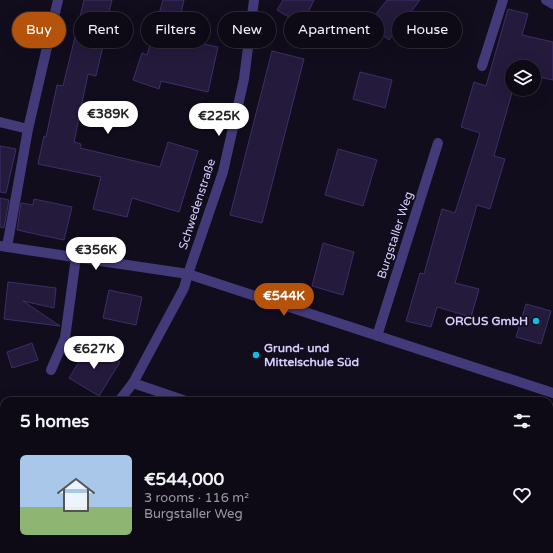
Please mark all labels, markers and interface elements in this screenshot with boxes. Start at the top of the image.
chip: Buy [12,12,66,48]
chip: Rent [74,12,133,48]
chip: Filters [141,12,210,48]
chip: New [218,12,276,48]
chip: Apartment [284,12,384,48]
chip: House [392,12,462,48]
map controls [505,60,541,96]
button: layers [505,60,541,96]
pin: €389K [80,101,136,135]
pin: €225K [191,103,247,137]
text: €389K [87,106,129,122]
text: €225K [198,108,240,124]
street label: Schwedenstraße [176,157,218,251]
street label: Burgstaller Weg [374,190,416,280]
pin: €356K [68,237,124,271]
text: €356K [75,242,117,258]
pin: €544K [256,283,312,317]
text: €544K [263,288,305,304]
place label: ORCUS GmbH [445,314,528,328]
marker: ORCUS GmbH [531,316,541,326]
pin: €627K [66,336,122,370]
text: €627K [73,341,115,357]
place label: Grund- und Mittelschule Süd [264,341,359,369]
marker: Grund- und Mittelschule Süd [251,350,261,360]
icon: filters [511,410,533,432]
text: 5 homes [20,411,89,432]
text: €544,000 [144,469,224,490]
icon: home [52,471,100,519]
icon: heart [511,484,533,506]
text: 3 rooms · 116 m² [144,490,249,506]
text: Burgstaller Weg [144,506,243,522]

